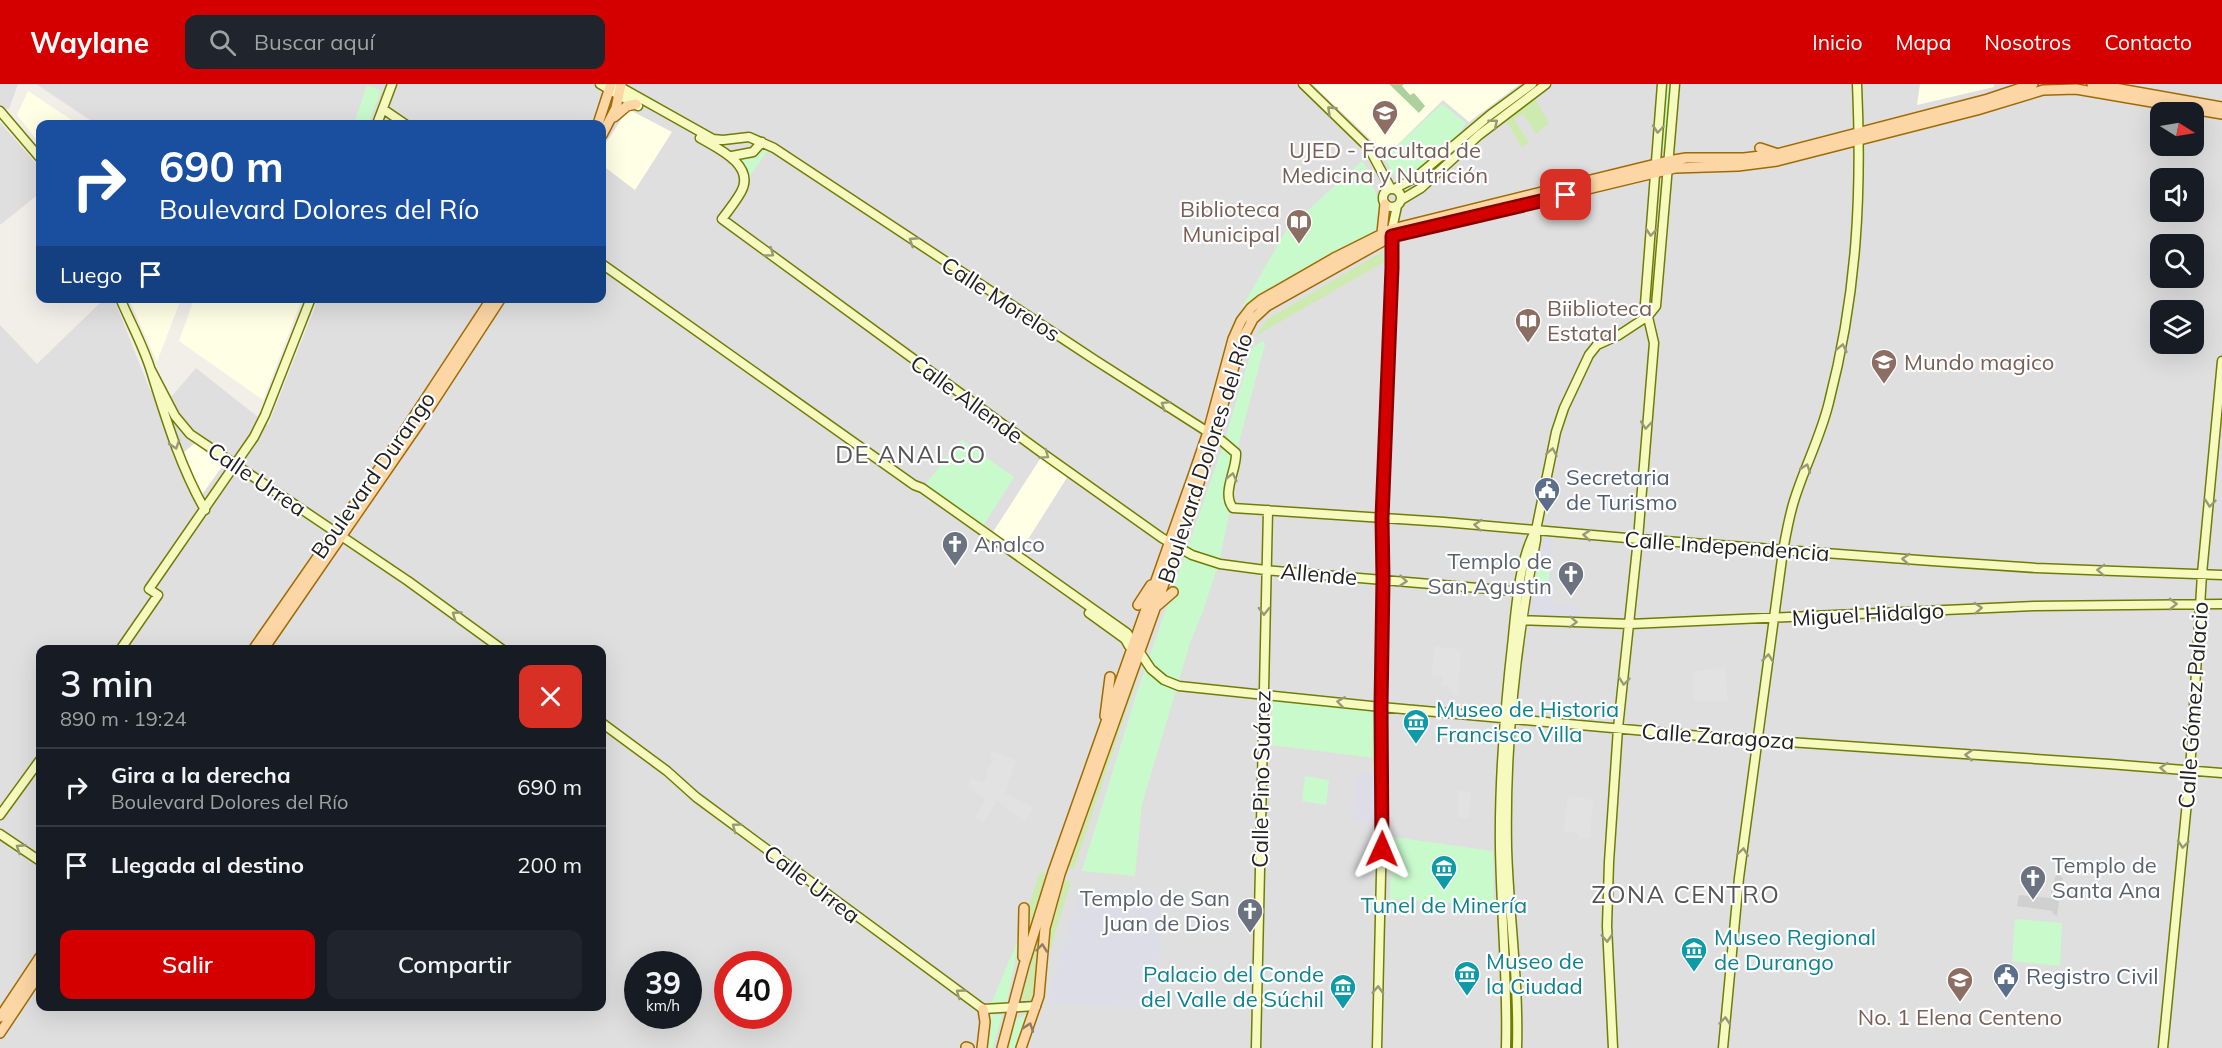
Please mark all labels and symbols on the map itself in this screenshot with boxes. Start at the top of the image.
school or university icon: UJED - Facultad de Medicina y Nutrición [1370,98,1400,136]
north arrow [2150,102,2204,156]
one-way arrow [1327,106,1337,117]
one-way arrow [1487,119,1498,130]
one-way arrow [1652,124,1665,133]
place label: UJED - Facultad de Medicina y Nutrición [1282,136,1488,189]
pin [1540,169,1591,220]
place label: Biblioteca Municipal [1180,195,1280,248]
library icon: Biblioteca Municipal [1284,207,1314,245]
one-way arrow [1645,227,1658,236]
one-way arrow [909,237,919,249]
one-way arrow [763,246,774,257]
street label: Calle Morelos [936,250,1066,348]
place label: Biiblioteca Estatal [1547,294,1652,347]
library icon: Biiblioteca Estatal [1513,306,1543,344]
street label: Boulevard Dolores del Río [1151,329,1259,587]
one-way arrow [1835,343,1848,353]
school or university icon: Mundo magico [1869,347,1899,385]
place label: Mundo magico [1904,348,2054,376]
street label: Calle Allende [905,349,1029,449]
street label: Boulevard Durango [305,386,441,564]
one-way arrow [1161,400,1171,412]
one-way arrow [1640,421,1653,430]
street label: Calle Urrea [202,436,312,522]
one-way arrow [168,439,181,450]
district label: DE ANALCO [835,439,987,469]
one-way arrow [1545,447,1558,457]
one-way arrow [1039,448,1050,459]
place label: Secretaria de Turismo [1566,463,1677,516]
one-way arrow [1798,463,1811,473]
one-way arrow [1224,472,1237,482]
public building icon: Secretaria de Turismo [1532,475,1562,513]
one-way arrow [2204,499,2217,508]
one-way arrow [1473,519,1482,532]
street label: Calle Independencia [1624,525,1830,567]
church icon: Analco [940,529,970,567]
one-way arrow [1582,529,1591,542]
place label: Analco [974,530,1045,558]
place label: Templo de San Agustin [1428,547,1552,600]
one-way arrow [1901,553,1910,566]
street label: Allende [1280,557,1358,591]
church icon: Templo de San Agustin [1556,559,1586,597]
one-way arrow [2096,564,2105,577]
one-way arrow [1399,574,1408,587]
street label: Miguel Hidalgo [1791,596,1945,632]
one-way arrow [2168,598,2177,610]
street label: Calle Gómez Palacio [2172,601,2214,809]
one-way arrow [1973,602,1982,615]
one-way arrow [1258,606,1271,615]
one-way arrow [452,611,463,622]
one-way arrow [1569,616,1578,629]
one-way arrow [1762,654,1774,663]
one-way arrow [1618,676,1631,686]
street label: Calle Pino Suárez [1245,690,1277,868]
place label: Museo de Historia Francisco Villa [1436,695,1619,748]
one-way arrow [1337,696,1346,708]
museum icon: Museo de Historia Francisco Villa [1401,707,1431,745]
street label: Calle Zaragoza [1640,717,1796,755]
one-way arrow [1965,748,1974,761]
one-way arrow [2159,762,2168,775]
position arrow [1350,817,1414,881]
one-way arrow [732,823,743,834]
street label: Calle Urrea [758,839,866,929]
one-way arrow [2177,839,2190,849]
one-way arrow [16,844,27,855]
one-way arrow [1737,847,1749,856]
place label: Templo de Santa Ana [2052,851,2161,904]
museum icon: Tunel de Minería [1429,853,1459,891]
church icon: Templo de Santa Ana [2018,863,2048,901]
district label: ZONA CENTRO [1592,879,1780,909]
place label: Templo de San Juan de Dios [1080,884,1230,937]
place label: Tunel de Minería [1361,891,1527,919]
church icon: Templo de San Juan de Dios [1235,896,1265,934]
place label: Museo Regional de Durango [1714,923,1876,976]
one-way arrow [1601,934,1614,943]
museum icon: Museo Regional de Durango [1679,935,1709,973]
one-way arrow [1035,943,1048,952]
place label: Museo de la Ciudad [1486,947,1584,1000]
speed limit sign: 40 [714,951,792,1029]
museum icon: Museo de la Ciudad [1452,959,1482,997]
place label: Palacio del Conde del Valle de Súchil [1141,960,1324,1013]
public building icon: Registro Civil [1991,961,2021,999]
place label: Registro Civil [2026,962,2159,990]
school or university icon: No. 1 Elena Centeno [1945,965,1975,1003]
museum icon: Palacio del Conde del Valle de Súchil [1328,972,1358,1010]
one-way arrow [1372,985,1385,994]
one-way arrow [956,989,967,1000]
place label: No. 1 Elena Centeno [1858,1003,2062,1031]
one-way arrow [1718,1016,1731,1025]
one-way arrow [1021,1022,1034,1033]

